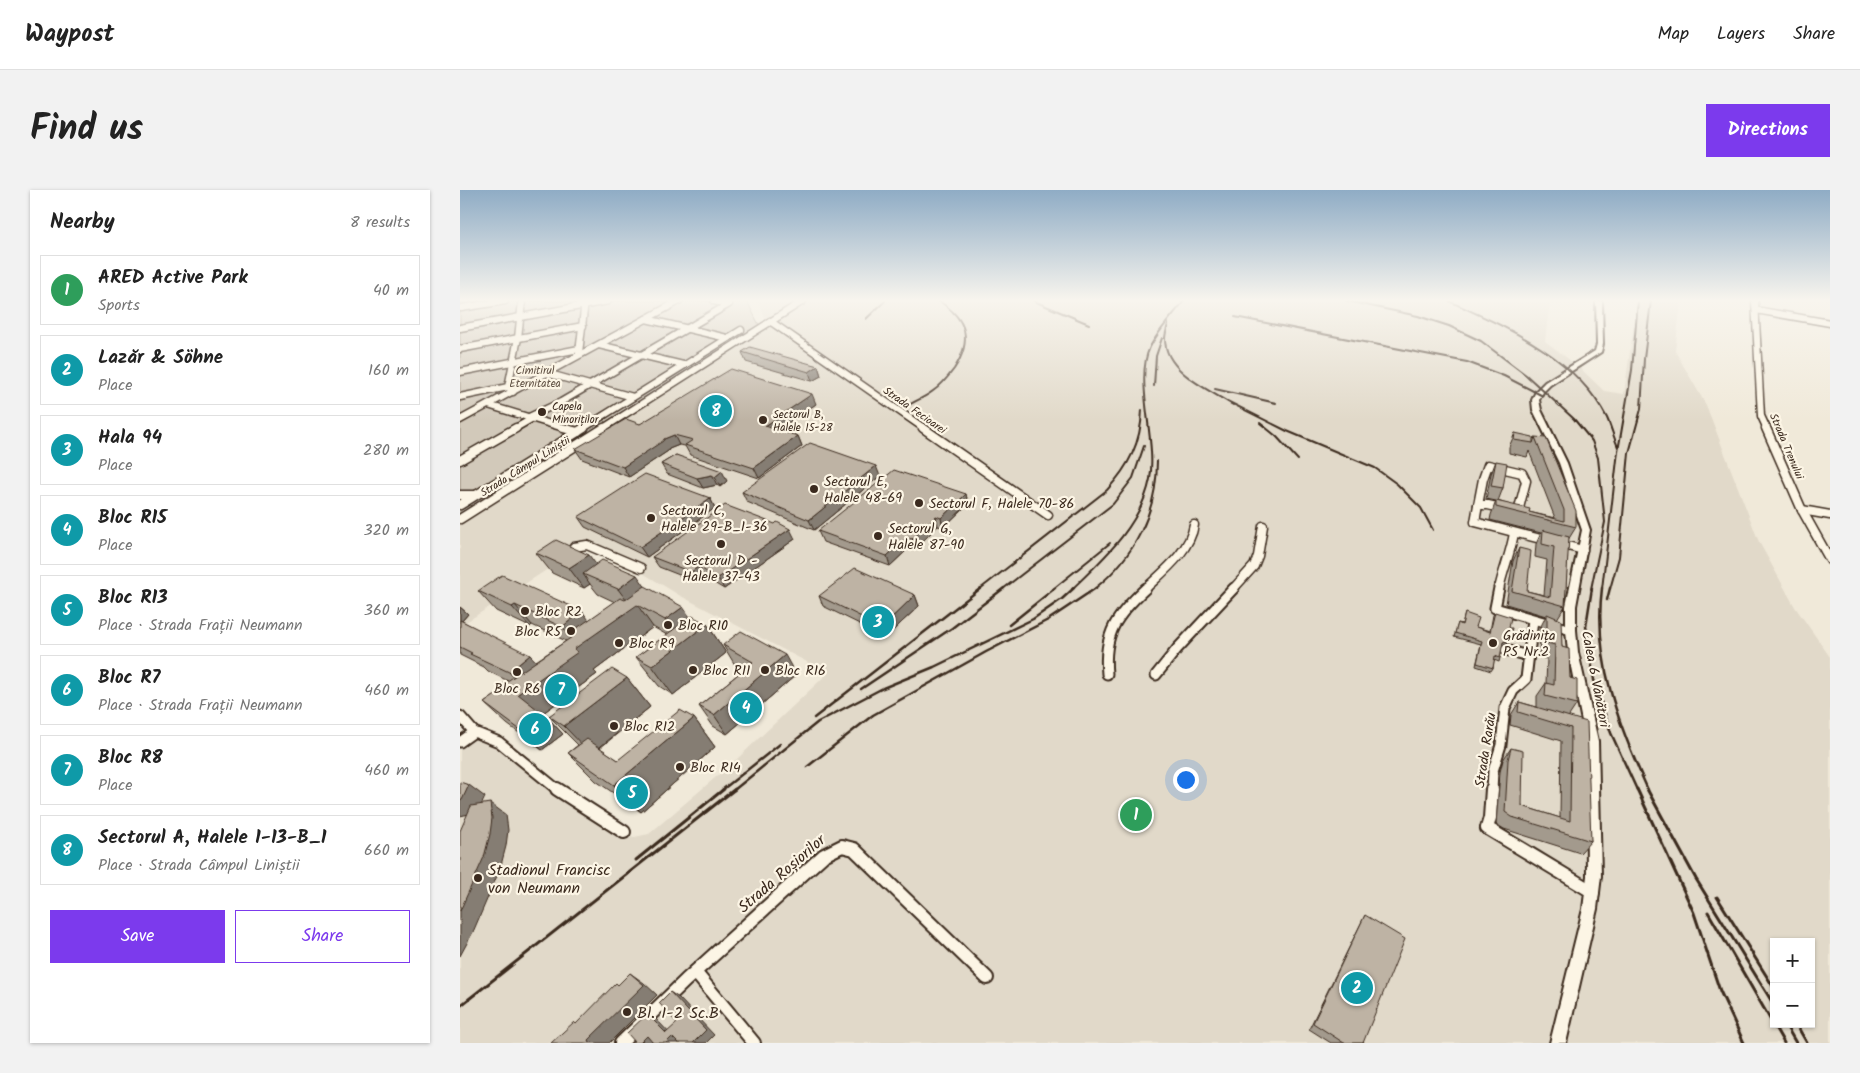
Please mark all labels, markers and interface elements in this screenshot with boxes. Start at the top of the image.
text: Waypost [25,15,114,54]
text: Map [1658,20,1689,49]
text: Layers [1717,20,1765,49]
text: Share [1793,20,1835,49]
text: Find us [30,102,143,158]
button: Directions [1706,104,1830,157]
text: Nearby [50,206,115,239]
text: 8 results [350,210,410,235]
text: ARED Active Park [98,263,248,293]
text: 1 [65,278,69,303]
text: 40 m [373,278,409,303]
text: Sports [98,293,140,318]
text: Lazăr & Söhne [98,343,223,373]
text: 2 [62,358,72,383]
text: 160 m [368,358,409,383]
park label: Cimitirul Eternitatea [509,362,561,393]
text: Place [98,373,132,398]
street label: Strada Fecioarei [879,382,950,439]
pin: 8 [700,392,732,430]
place label: Capela Minoriților [552,398,600,429]
marker: Capela Minoriților [536,406,548,418]
place label: Sectorul B, Halele 15-28 [773,406,833,437]
street label: Strada Trenului [1764,411,1808,483]
marker: Sectorul B, Halele 15-28 [757,414,769,426]
text: Hala 94 [98,423,162,453]
street label: Strada Câmpul Liniștii [477,432,574,502]
text: 3 [63,438,71,463]
text: 280 m [363,438,409,463]
text: Place [98,453,132,478]
place label: Sectorul E, Halele 48-69 [824,471,902,509]
marker: Sectorul E, Halele 48-69 [808,483,820,495]
place label: Sectorul F, Halele 70-86 [929,493,1074,515]
marker: Sectorul F, Halele 70-86 [913,497,925,509]
place label: Sectorul C, Halele 29-B_1-36 [661,500,767,538]
text: Bloc R15 [98,503,167,533]
marker: Sectorul C, Halele 29-B_1-36 [645,512,657,524]
text: 4 [63,518,71,543]
text: 320 m [363,518,409,543]
place label: Sectorul G, Halele 87-90 [888,518,964,556]
marker: Sectorul G, Halele 87-90 [872,530,884,542]
text: Place [98,533,132,558]
marker: Sectorul D - Halele 37-43 [715,538,727,550]
place label: Sectorul D - Halele 37-43 [682,550,760,588]
text: Bloc R13 [98,583,168,613]
text: 5 [63,598,71,623]
text: 360 m [364,598,409,623]
place label: Bloc R2 [535,601,582,623]
pin: 3 [862,603,894,641]
marker: Bloc R2 [519,605,531,617]
text: Place · Strada Frații Neumann [98,613,303,638]
place label: Bloc R10 [678,615,728,637]
marker: Bloc R10 [662,619,674,631]
place label: Bloc R5 [515,621,562,643]
marker: Bloc R5 [565,625,577,637]
place label: Grădinița PS Nr.2 [1503,625,1556,663]
street label: Calea 6 Vânători [1575,629,1615,730]
place label: Bloc R9 [629,633,675,655]
marker: Bloc R9 [613,637,625,649]
marker: Grădinița PS Nr.2 [1487,637,1499,649]
place label: Bloc R11 [703,660,751,682]
place label: Bloc R16 [775,660,826,682]
text: Bloc R7 [98,663,161,693]
marker: Bloc R11 [687,664,699,676]
marker: Bloc R16 [759,664,771,676]
marker: Bloc R6 [511,666,523,678]
pin: 7 [545,671,577,709]
text: 6 [63,678,71,703]
text: 460 m [364,678,409,703]
place label: Bloc R6 [494,678,540,700]
pin: 4 [730,689,762,727]
text: Place · Strada Frații Neumann [98,693,303,718]
pin: 6 [519,710,551,748]
street label: Strada Rarău [1469,711,1503,789]
place label: Bloc R12 [624,716,675,738]
marker: Bloc R12 [608,720,620,732]
text: Bloc R8 [98,743,163,773]
place label: Bloc R14 [690,757,741,779]
text: 7 [63,758,71,783]
text: 460 m [364,758,409,783]
marker: Bloc R14 [674,761,686,773]
your location [1173,767,1199,793]
text: Place [98,773,132,798]
pin: 5 [616,774,648,812]
pin: 1 [1120,796,1152,834]
text: Sectorul A, Halele 1-13-B_1 [98,823,326,853]
street label: Strada Roșiorilor [732,828,833,919]
text: 8 [62,838,72,863]
text: 660 m [364,838,409,863]
text: Place · Strada Câmpul Liniștii [98,853,300,878]
place label: Stadionul Francisc von Neumann [488,858,610,901]
marker: Stadionul Francisc von Neumann [472,872,484,884]
button: Save [50,910,225,963]
button: Share [235,910,410,963]
map controls [1770,938,1815,1028]
button: + [1770,938,1815,983]
pin: 2 [1341,969,1373,1007]
button: − [1770,983,1815,1028]
place label: Bl. 1-2 Sc.B [637,1001,719,1026]
marker: Bl. 1-2 Sc.B [621,1006,633,1018]

